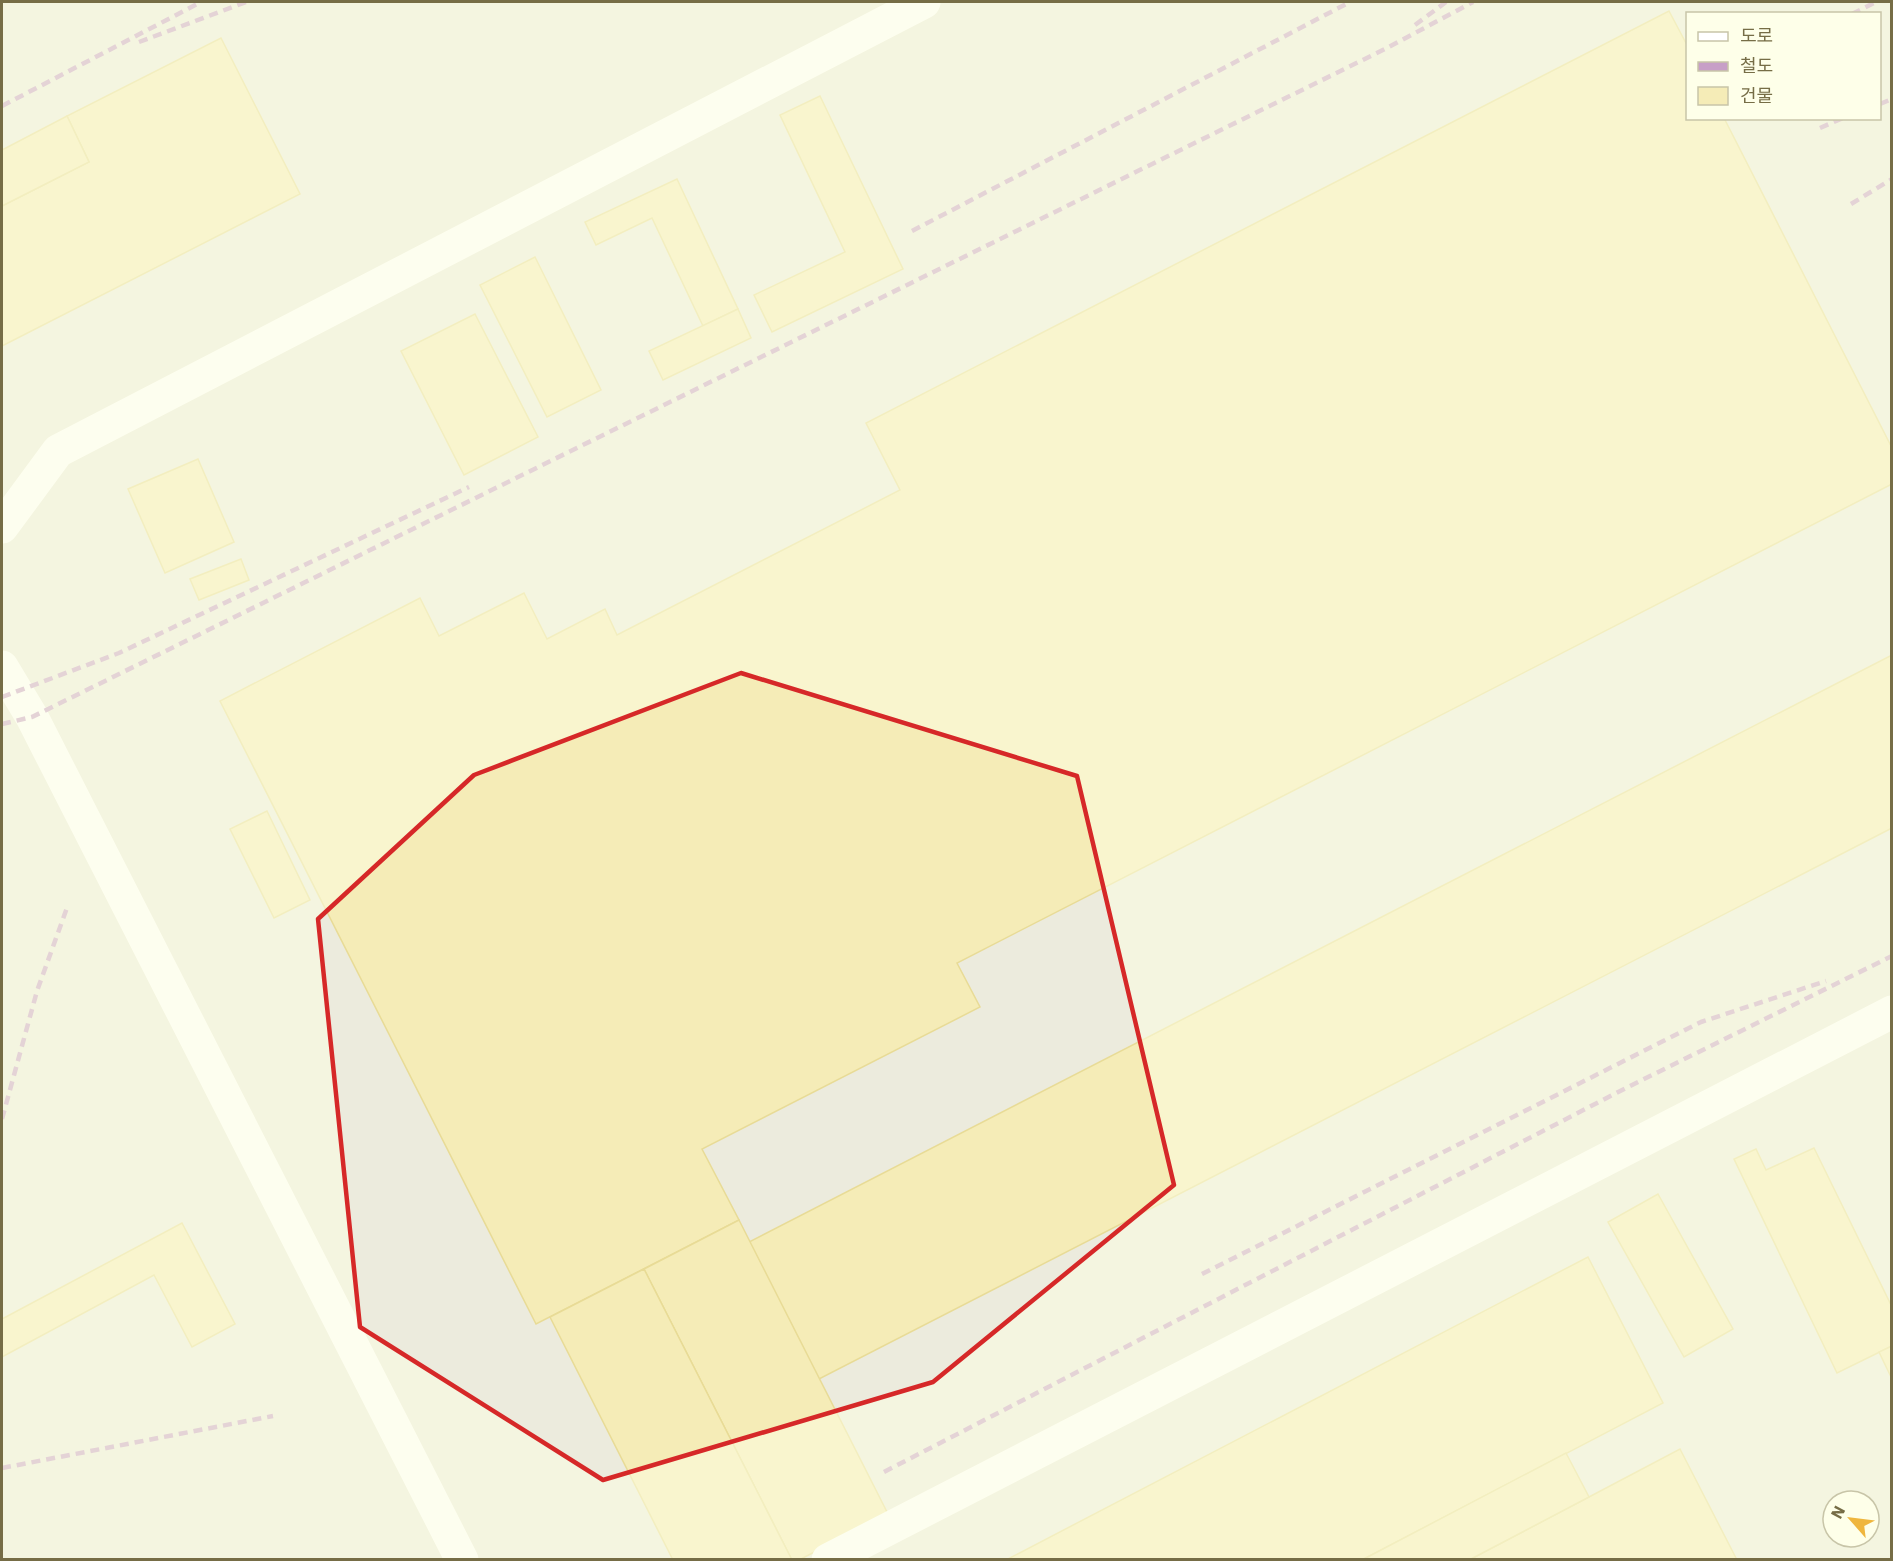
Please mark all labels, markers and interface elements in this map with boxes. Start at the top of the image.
legend [1686,12,1881,120]
text: 도로 [1740,24,1773,47]
text: 철도 [1740,54,1773,77]
text: 건물 [1740,84,1773,107]
north arrow [1821,1489,1881,1549]
text: N [1826,1502,1849,1522]

